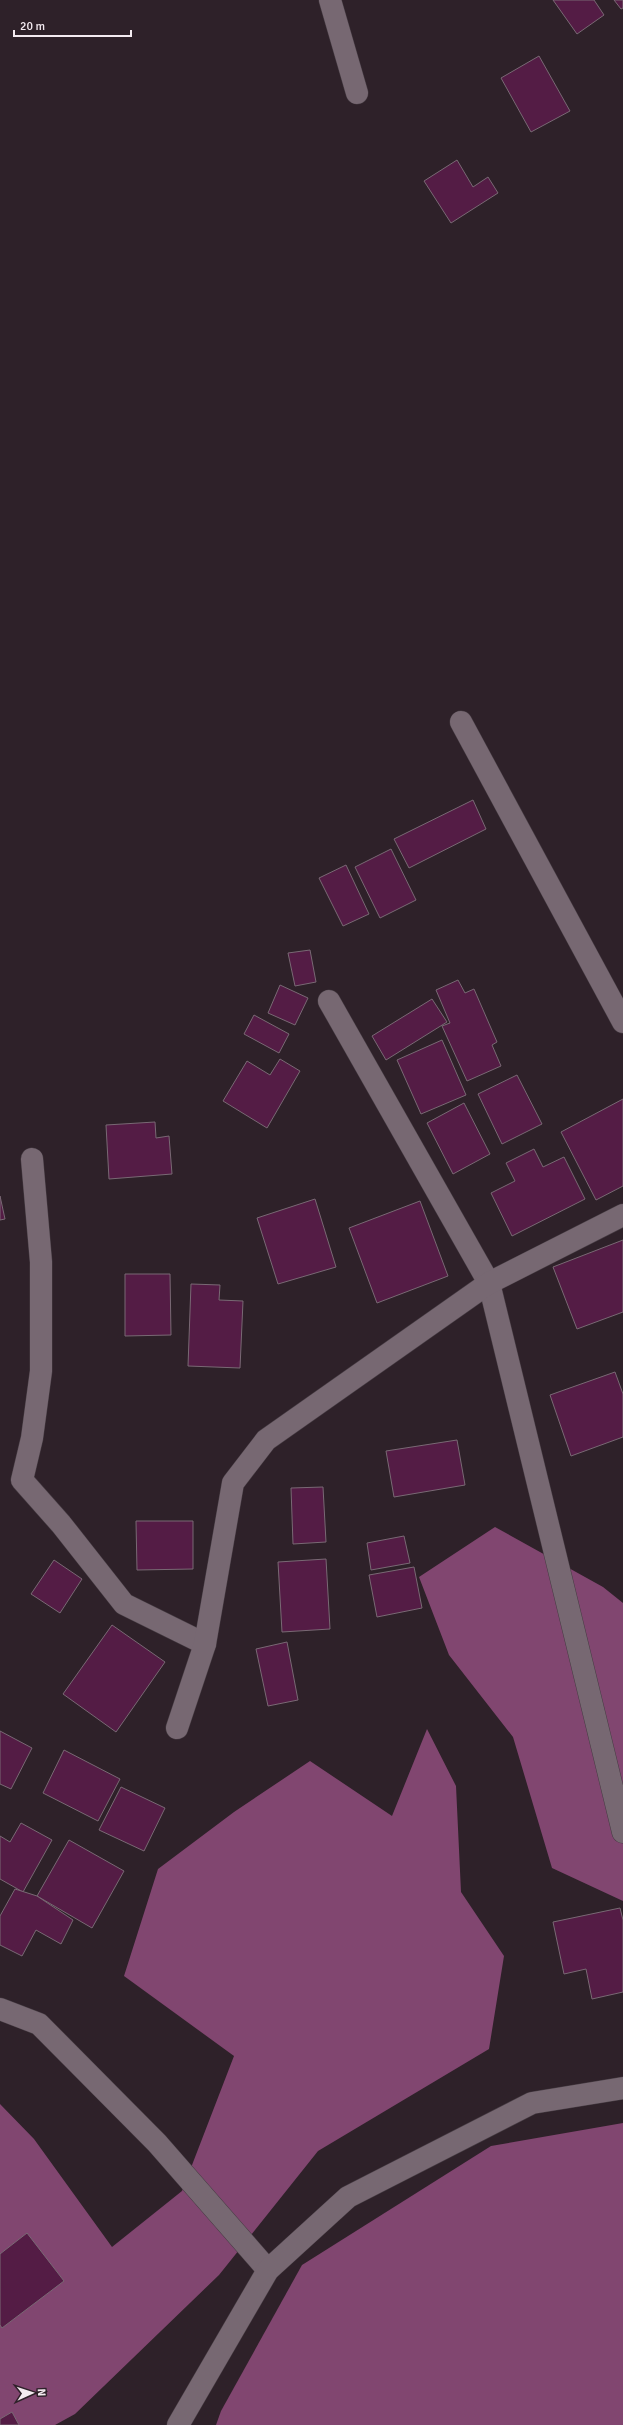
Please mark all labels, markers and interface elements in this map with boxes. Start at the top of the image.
scale bar [14,12,131,38]
text: 20 m [20,19,45,34]
north arrow [12,2373,52,2413]
text: N [35,2388,48,2397]

